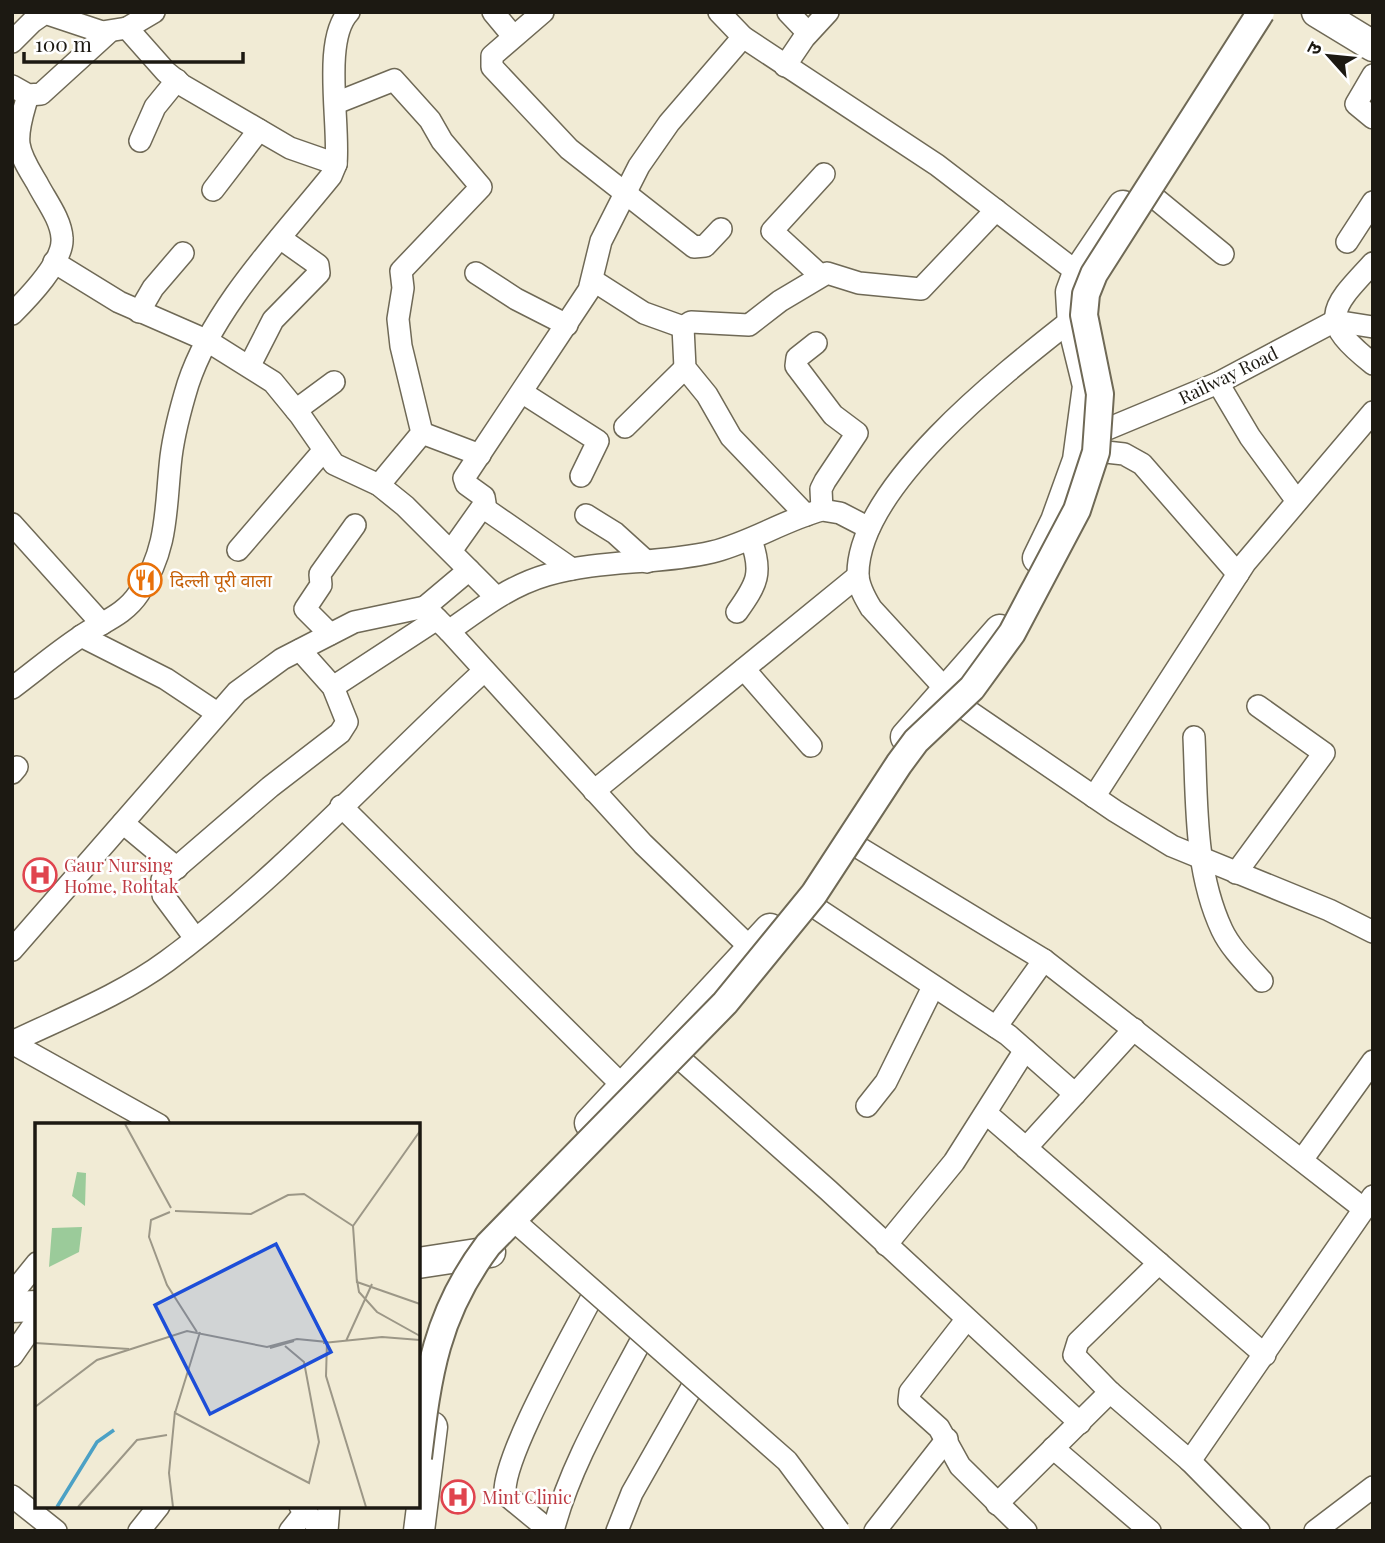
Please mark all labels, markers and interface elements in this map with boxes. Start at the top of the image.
scale bar [24,21,243,65]
north arrow [1294,21,1364,91]
text: 100 m [35,29,92,57]
text: उ [1299,36,1327,59]
street label: Railway Road [1174,340,1282,409]
restaurant icon: दिल्ली पूरी वाला [126,561,164,599]
place label: दिल्ली पूरी वाला [170,568,272,593]
place label: Gaur Nursing Home, Rohtak [64,853,179,898]
hospital icon: Gaur Nursing Home, Rohtak [21,856,59,894]
inset map [35,1123,420,1508]
hospital icon: Mint Clinic [439,1478,477,1516]
place label: Mint Clinic [482,1485,572,1509]

